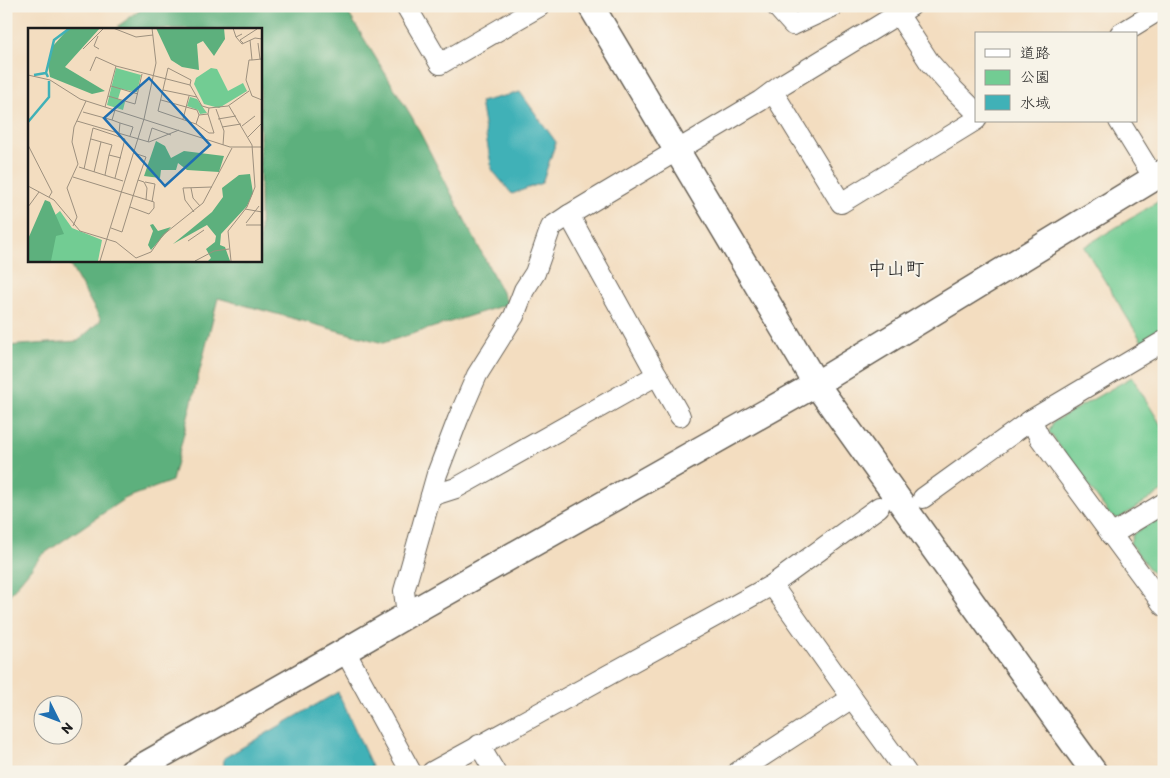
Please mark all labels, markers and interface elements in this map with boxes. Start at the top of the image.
inset map [28,28,261,261]
legend [975,32,1138,122]
text: 道路 [1020,44,1050,62]
text: 公園 [1020,68,1050,86]
text: 水域 [1020,94,1050,112]
district label: 中山町 [867,257,925,280]
north arrow [32,696,82,746]
text: N [58,719,77,738]

